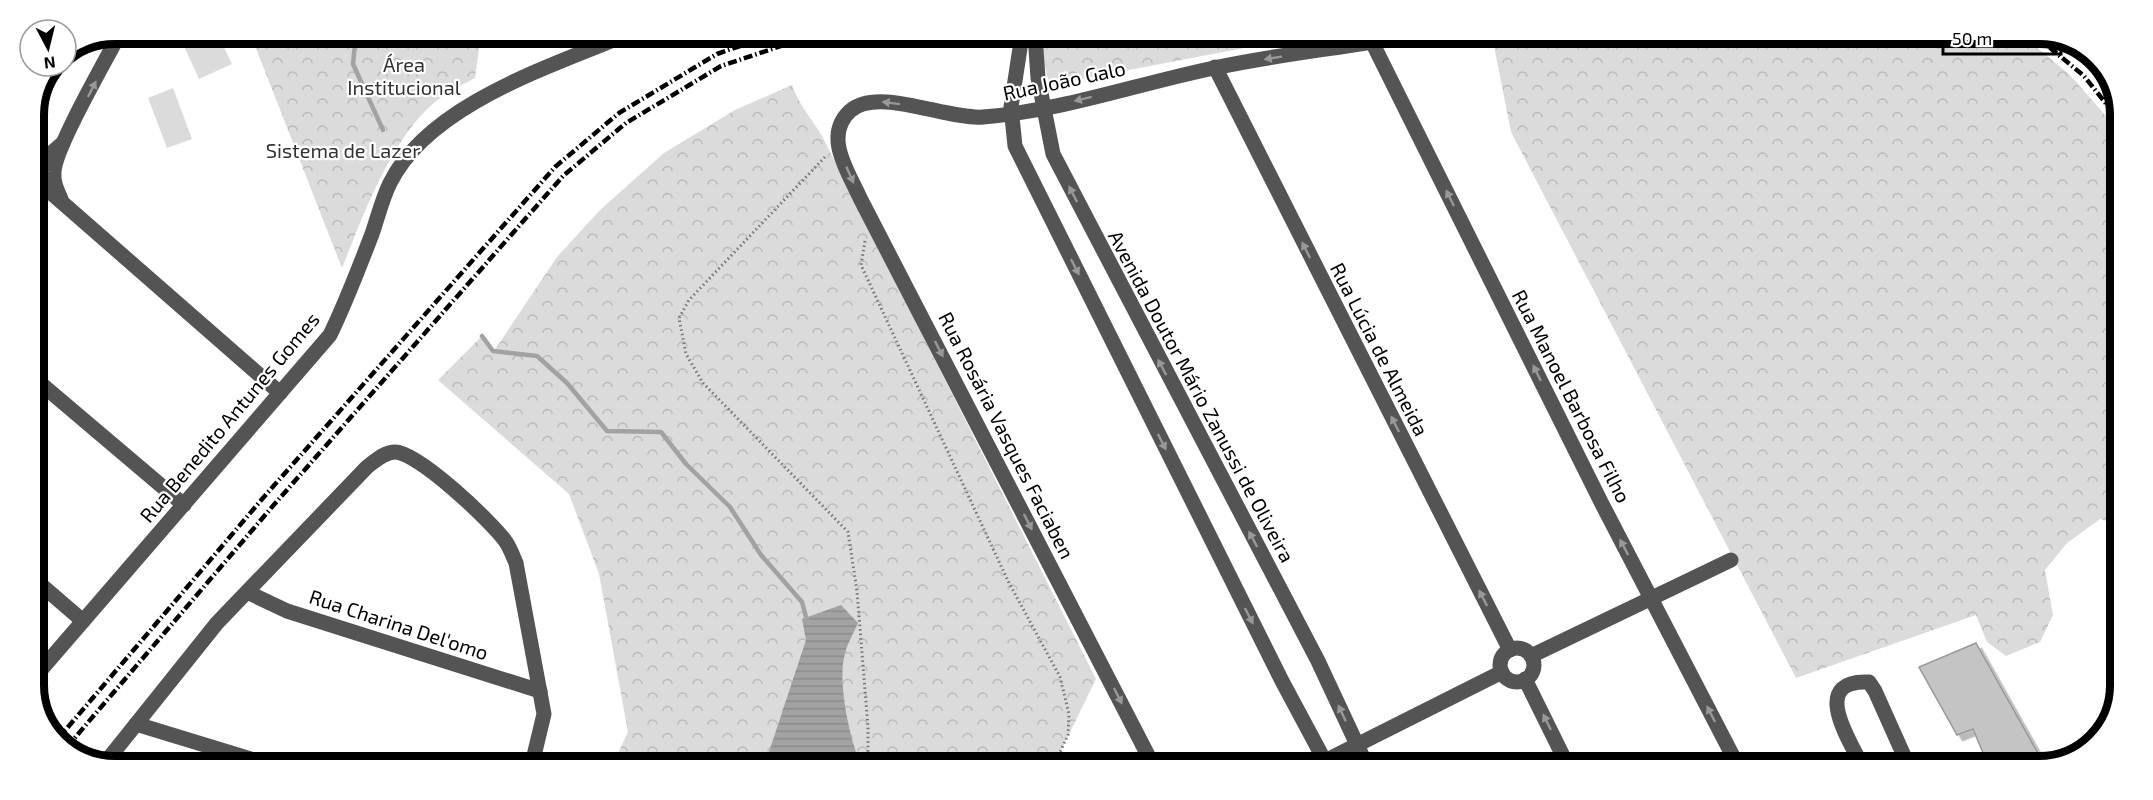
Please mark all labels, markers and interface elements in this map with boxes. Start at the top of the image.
north arrow [18,18,78,78]
scale bar [1943,18,2062,56]
text: 50 m [1952,27,1992,49]
park label: Área Institucional [347,52,461,99]
text: N [43,53,57,74]
one-way arrow [1263,54,1282,63]
street label: Rua João Galo [1001,55,1127,105]
one-way arrow [87,80,97,97]
one-way arrow [1073,95,1092,105]
one-way arrow [881,98,900,108]
park label: Sistema de Lazer [266,138,420,162]
one-way arrow [846,167,855,184]
one-way arrow [1068,185,1077,202]
one-way arrow [1445,189,1455,207]
street label: Avenida Doutor Mário Zanussi de Oliveira [1104,226,1300,566]
one-way arrow [1301,241,1311,258]
street label: Rua Lúcia de Almeida [1326,258,1434,440]
one-way arrow [1070,259,1080,276]
street label: Rua Manoel Barbosa Filho [1508,286,1636,506]
street label: Rua Benedito Antunes Gomes [134,307,324,527]
street label: Rua Rosária Vasques Faciaben [934,308,1080,562]
one-way arrow [934,341,943,358]
one-way arrow [1157,358,1167,375]
one-way arrow [1532,364,1541,381]
one-way arrow [1390,415,1399,432]
one-way arrow [1157,433,1167,450]
one-way arrow [1023,514,1033,531]
one-way arrow [1248,531,1258,548]
one-way arrow [1620,538,1629,555]
street label: Rua Charina Del'omo [306,584,492,664]
one-way arrow [1479,589,1488,606]
one-way arrow [1245,608,1254,625]
one-way arrow [1113,687,1122,704]
one-way arrow [1337,704,1346,721]
one-way arrow [1706,706,1716,723]
one-way arrow [1542,714,1551,731]

